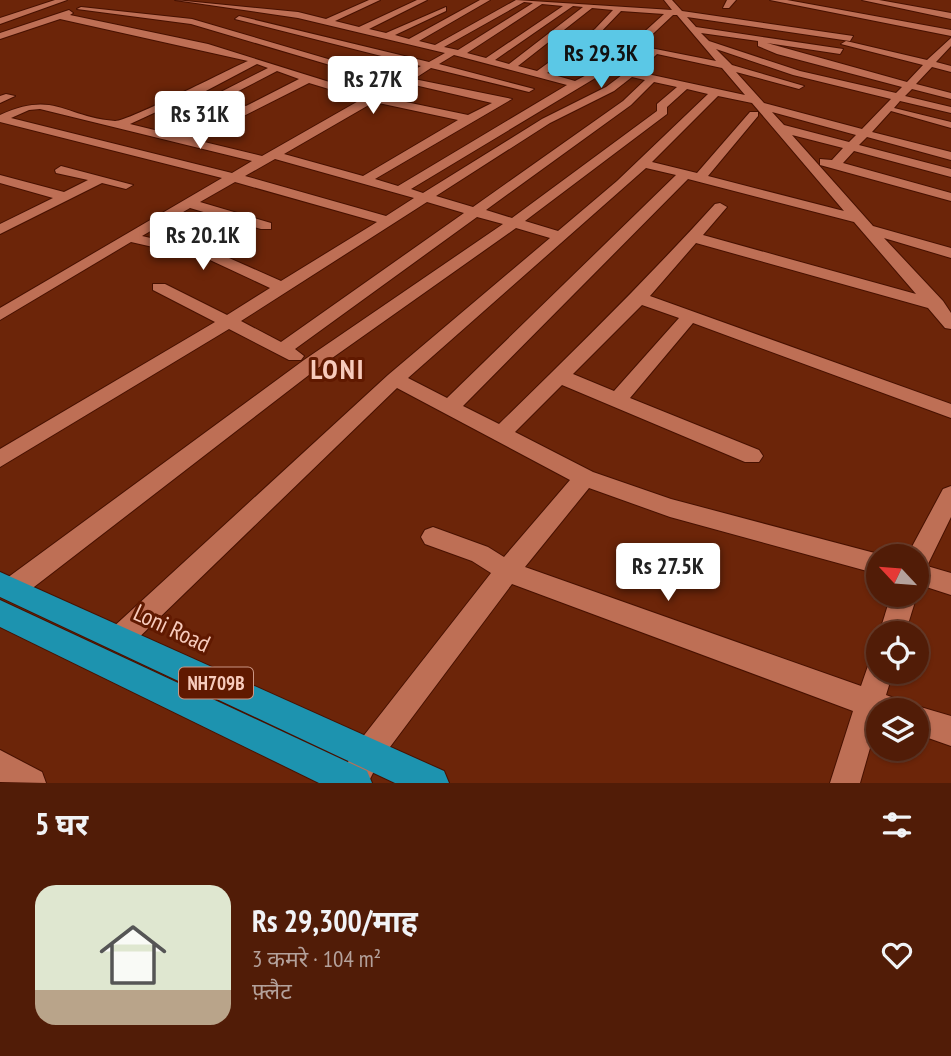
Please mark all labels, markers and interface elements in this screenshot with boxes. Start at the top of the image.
pin: Rs 29.3K [529,31,673,90]
text: Rs 29.3K [564,38,638,67]
pin: Rs 27K [316,57,430,116]
text: Rs 27K [344,64,402,93]
pin: Rs 31K [143,92,257,151]
text: Rs 31K [171,99,229,128]
pin: Rs 20.1K [131,212,275,272]
text: Rs 20.1K [166,220,240,249]
district label: LONI [311,350,365,387]
pin: Rs 27.5K [596,544,740,603]
north arrow [866,544,929,607]
map controls [866,544,929,761]
text: Rs 27.5K [632,551,704,580]
street label: Loni Road [129,597,215,659]
button: locate [866,621,929,684]
road number: NH709B [179,668,253,698]
button: layers [866,698,929,761]
text: 5 घर [35,804,88,843]
icon: filters [878,806,916,844]
text: Rs 29,300/माह [252,901,418,940]
icon: home [91,913,175,997]
icon: heart [878,936,916,974]
text: 3 कमरे · 104 m² [252,944,381,973]
text: फ़्लैट [252,976,292,1005]

